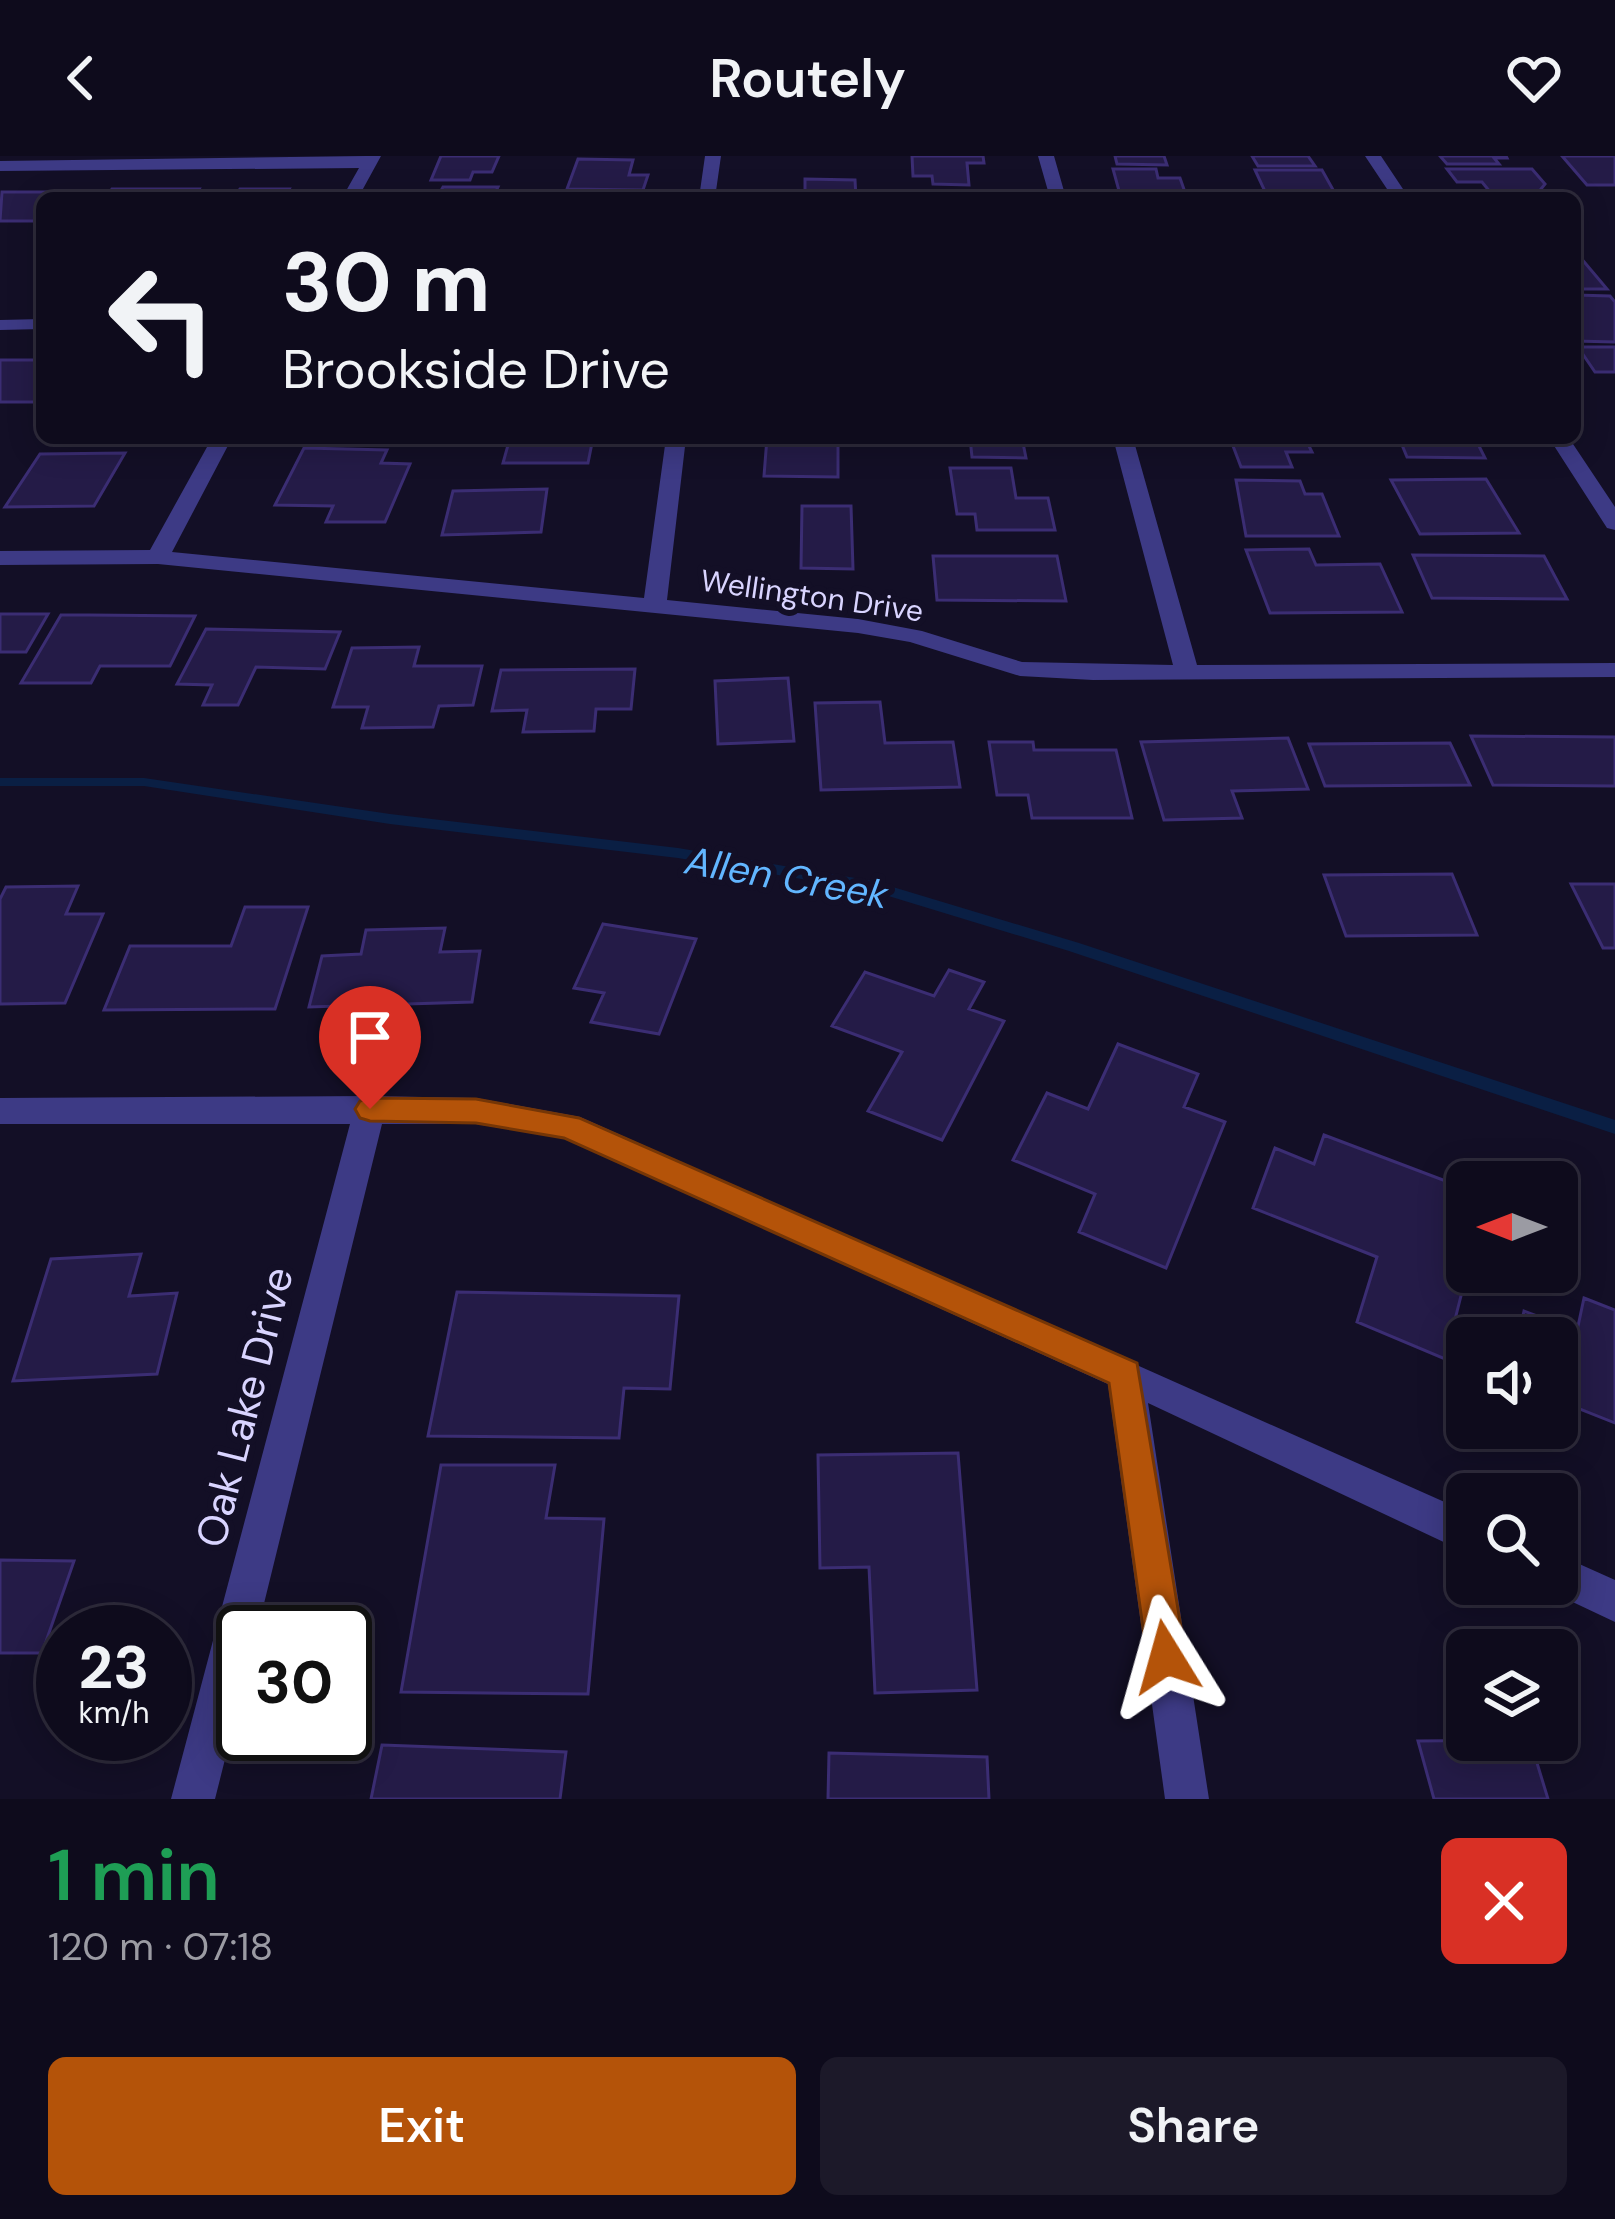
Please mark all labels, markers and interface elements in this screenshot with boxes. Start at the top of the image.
text: Routely [709,43,906,114]
icon: back [48,45,114,111]
icon: heart [1501,45,1567,111]
text: 30 m [282,228,491,337]
icon: left [84,240,240,396]
text: Brookside Drive [282,334,670,405]
street label: Wellington Drive [698,561,926,630]
water label: Allen Creek [680,834,892,920]
pin [319,986,421,1109]
icon: arrive [337,1004,403,1070]
north arrow [1446,1161,1578,1293]
map controls [1446,1161,1578,1761]
street label: Oak Lake Drive [183,1261,306,1553]
button: sound [1446,1317,1578,1449]
button: search [1446,1473,1578,1605]
position arrow [1103,1594,1229,1720]
speed limit sign: 30 [216,1605,372,1761]
text: 23 [79,1628,149,1707]
button: layers [1446,1629,1578,1761]
text: km/h [79,1693,149,1732]
text: 1 min [48,1829,220,1922]
button: close [1441,1838,1567,1964]
text: 120 m · 07:18 [48,1921,273,1972]
button: Exit [48,2057,796,2195]
button: Share [820,2057,1567,2195]

